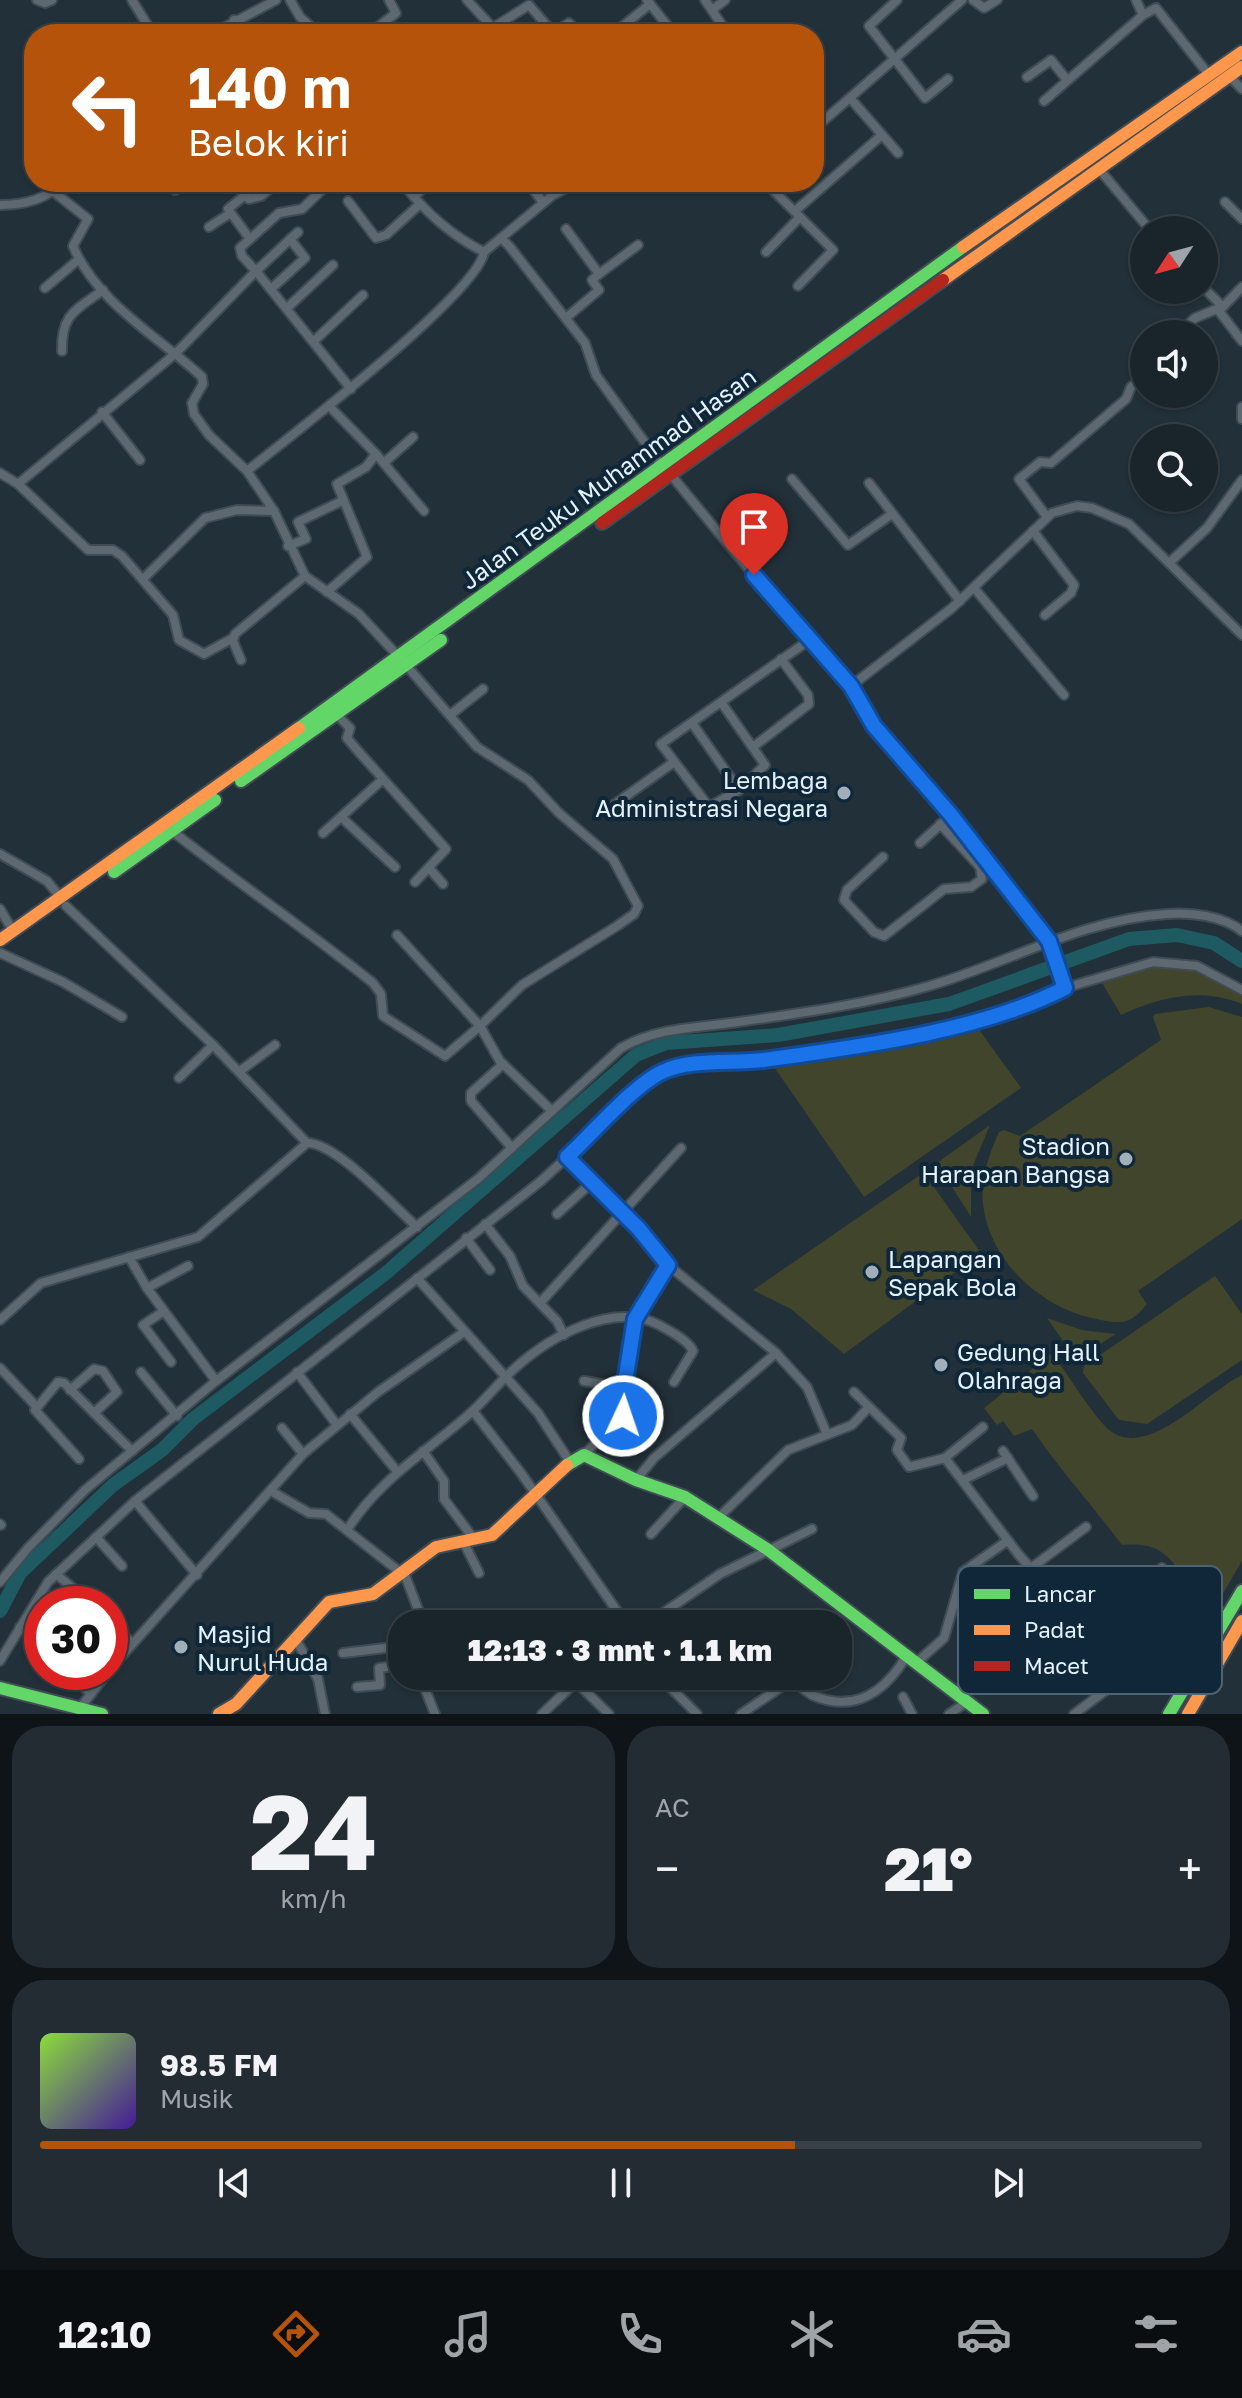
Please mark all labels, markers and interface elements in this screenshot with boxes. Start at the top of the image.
text: 140 m [188,53,351,120]
icon: left [56,56,160,160]
text: Belok kiri [188,121,349,164]
north arrow [1130,216,1218,304]
map controls [1130,216,1218,512]
button: sound [1130,320,1218,408]
street label: Jalan Teuku Muhammad Hasan [455,361,761,595]
button: search [1130,424,1218,512]
pin [720,493,788,575]
icon: arrive [732,505,776,549]
place label: Lembaga Administrasi Negara [595,765,828,822]
marker: Lembaga Administrasi Negara [835,784,853,802]
place label: Stadion Harapan Bangsa [921,1131,1110,1188]
marker: Stadion Harapan Bangsa [1117,1150,1135,1168]
place label: Lapangan Sepak Bola [888,1244,1017,1301]
marker: Lapangan Sepak Bola [863,1263,881,1281]
place label: Gedung Hall Olahraga [957,1337,1100,1394]
marker: Gedung Hall Olahraga [932,1356,950,1374]
position arrow [581,1374,665,1458]
legend [958,1566,1222,1694]
text: Lancar [1024,1580,1096,1607]
speed limit sign: 30 [24,1586,128,1690]
text: Padat [1024,1616,1085,1643]
place label: Masjid Nurul Huda [197,1619,328,1676]
text: 12:13 · 3 mnt · 1.1 km [468,1632,772,1668]
marker: Masjid Nurul Huda [172,1638,190,1656]
text: Macet [1024,1652,1089,1679]
text: 24 [249,1768,378,1893]
text: AC [655,1792,690,1823]
text: 21° [884,1832,973,1904]
text: − [655,1842,679,1895]
text: + [1178,1842,1202,1895]
text: km/h [280,1883,347,1914]
text: 98.5 FM [160,2047,278,2083]
text: Musik [160,2083,234,2114]
icon: previous [212,2161,256,2205]
icon: pause [599,2161,643,2205]
icon: next [986,2161,1030,2205]
icon: directions [268,2306,324,2362]
icon: music [440,2306,496,2362]
icon: phone [612,2306,668,2362]
icon: climate [784,2306,840,2362]
icon: car [956,2306,1012,2362]
icon: filters [1128,2306,1184,2362]
text: 12:10 [58,2313,152,2356]

